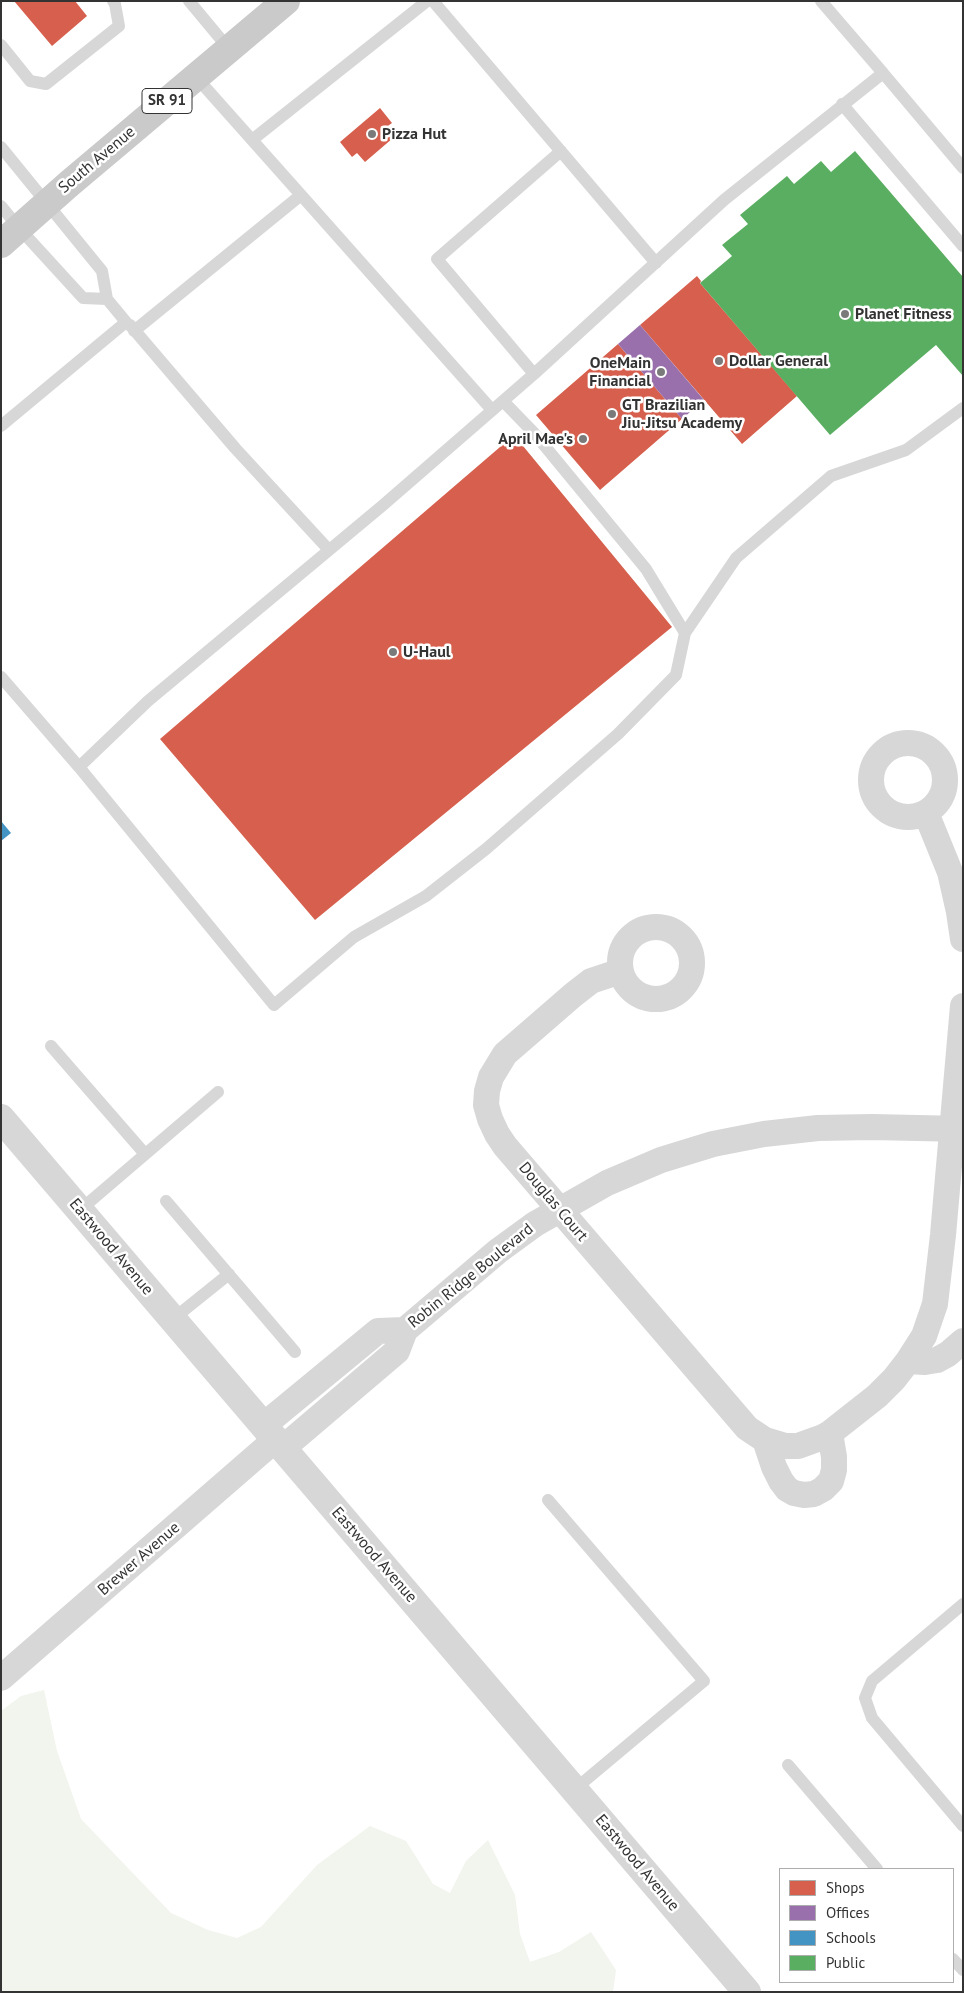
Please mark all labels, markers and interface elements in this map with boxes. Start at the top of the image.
road number: SR 91 [142,88,192,114]
street label: South Avenue [55,122,139,198]
place label: Pizza Hut [382,124,447,144]
marker: Pizza Hut [366,128,378,140]
place label: Planet Fitness [855,304,952,324]
marker: Planet Fitness [839,308,851,320]
place label: Dollar General [729,351,828,371]
place label: OneMain Financial [589,353,651,391]
marker: Dollar General [713,355,725,367]
marker: OneMain Financial [655,366,667,378]
place label: GT Brazilian Jiu-Jitsu Academy [622,395,742,433]
marker: GT Brazilian Jiu-Jitsu Academy [606,408,618,420]
place label: April Mae's [498,429,573,449]
marker: April Mae's [577,433,589,445]
place label: U-Haul [403,642,450,662]
marker: U-Haul [387,646,399,658]
street label: Douglas Court [514,1159,592,1245]
street label: Eastwood Avenue [65,1195,157,1299]
street label: Robin Ridge Boulevard [405,1220,537,1332]
street label: Eastwood Avenue [327,1503,421,1607]
street label: Brewer Avenue [94,1518,184,1600]
street label: Eastwood Avenue [591,1811,683,1915]
legend [779,1868,954,1983]
text: Shops [826,1878,865,1897]
text: Offices [826,1903,870,1922]
text: Schools [826,1928,876,1947]
text: Public [826,1953,865,1972]

